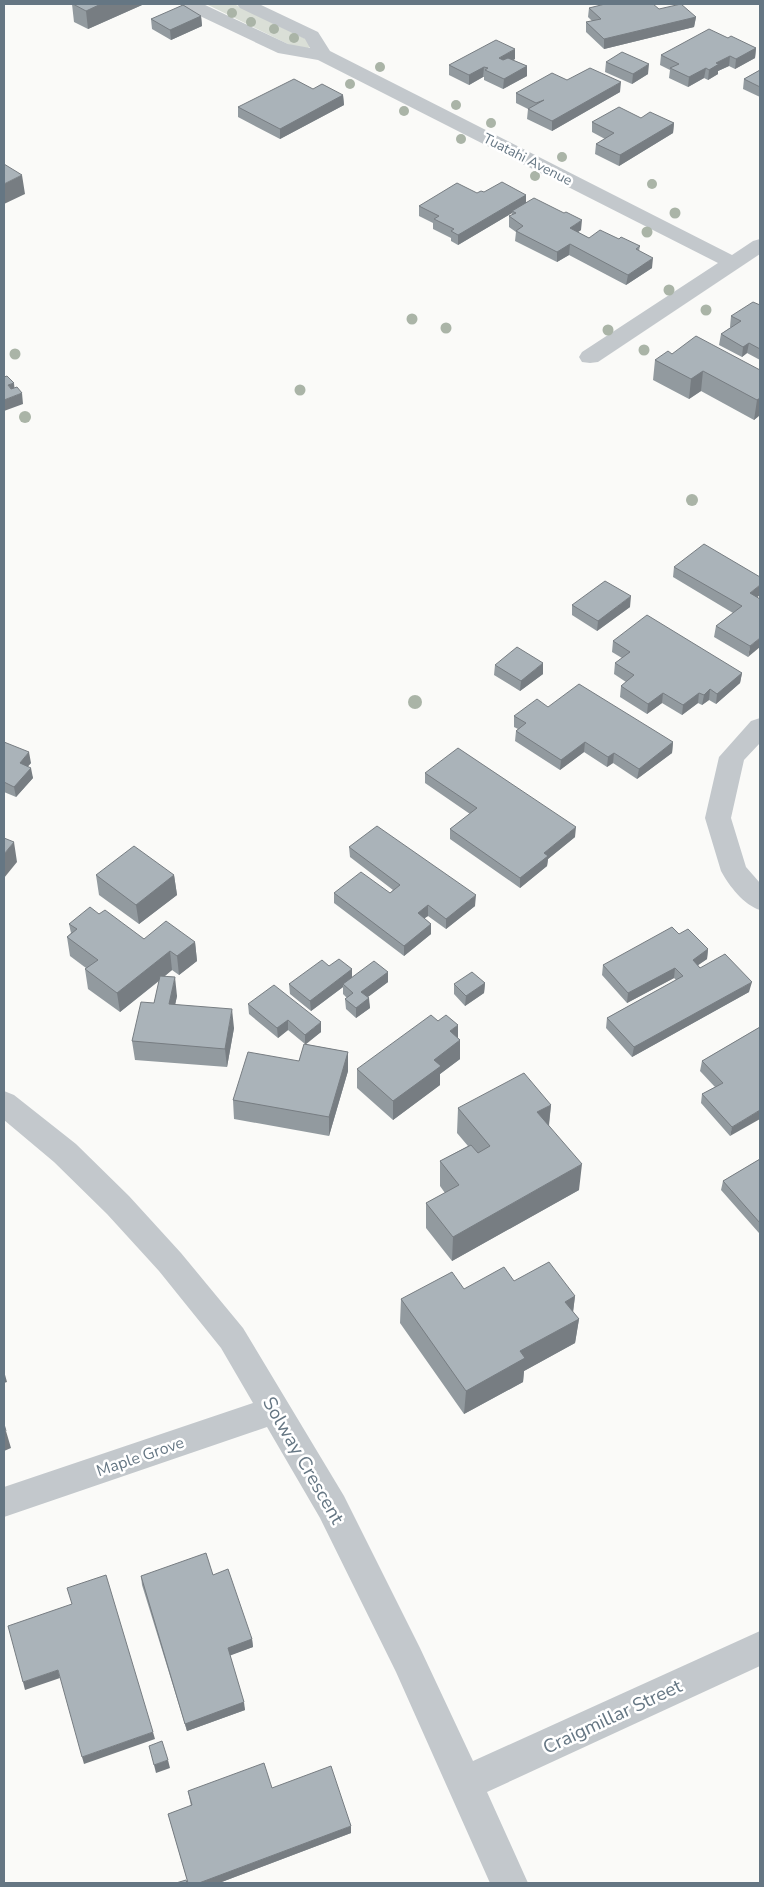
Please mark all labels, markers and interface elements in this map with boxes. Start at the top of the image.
street label: Tuatahi Avenue [480,129,576,190]
street label: Solway Crescent [256,1392,350,1529]
street label: Maple Grove [94,1432,187,1482]
street label: Craigmillar Street [539,1673,686,1761]

